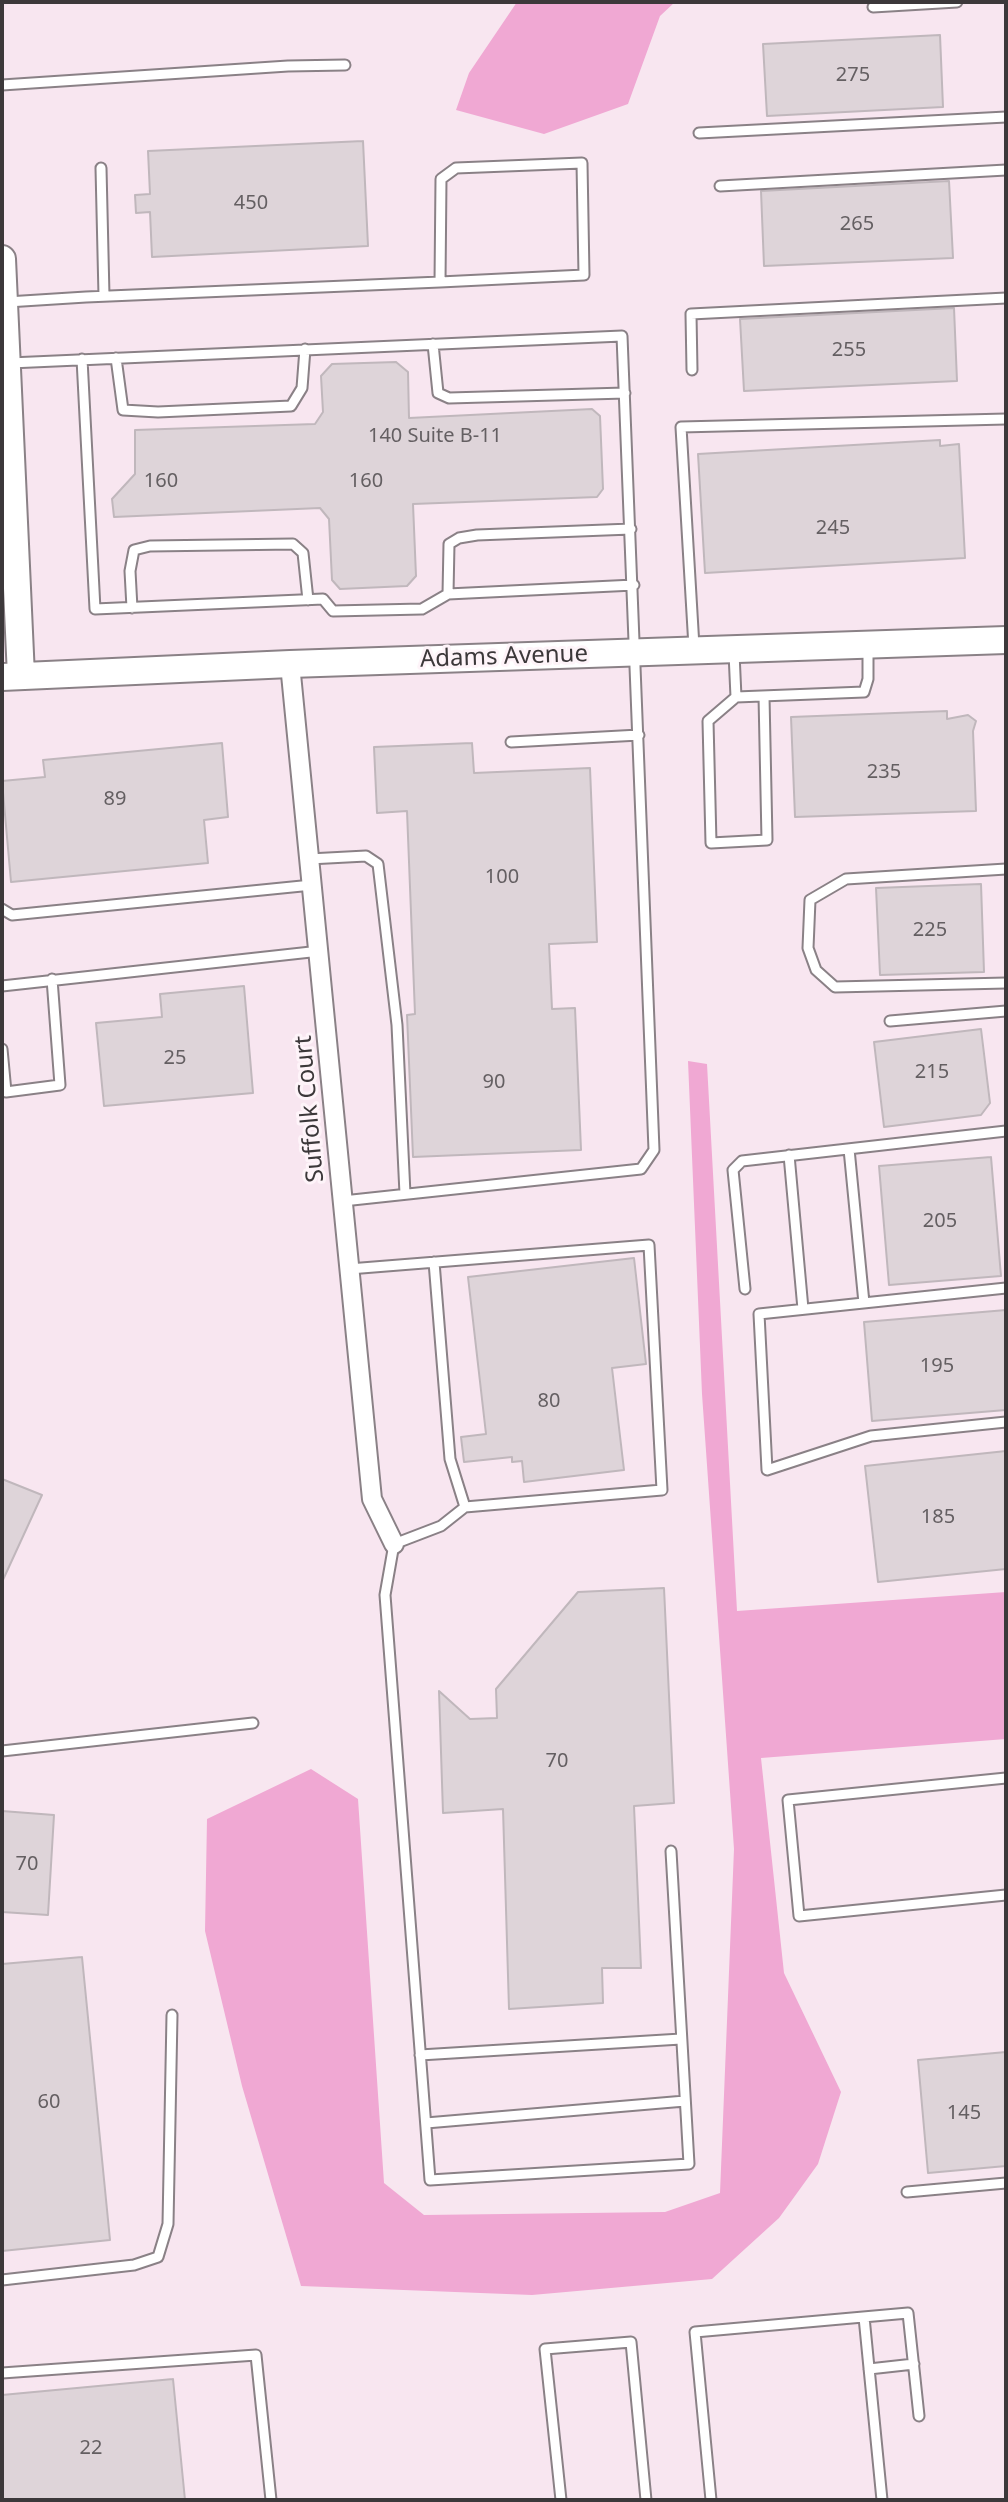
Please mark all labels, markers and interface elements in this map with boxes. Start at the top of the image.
house number: 275 [836,63,870,87]
house number: 450 [234,191,268,215]
house number: 265 [840,212,874,236]
house number: 255 [832,338,866,362]
house number: 140 Suite B-11 [368,424,502,448]
house number: 160 [144,469,178,493]
house number: 160 [349,469,383,493]
house number: 245 [816,516,850,540]
street label: Adams Avenue [420,640,588,674]
house number: 235 [867,760,901,784]
house number: 89 [104,787,126,811]
house number: 100 [485,865,519,889]
house number: 225 [913,918,947,942]
street label: Suffolk Court [289,1034,331,1184]
house number: 25 [164,1046,186,1070]
house number: 215 [915,1060,949,1084]
house number: 90 [483,1070,505,1094]
house number: 205 [923,1209,957,1233]
house number: 195 [920,1354,954,1378]
house number: 80 [538,1389,560,1413]
house number: 185 [921,1505,955,1529]
house number: 70 [546,1749,568,1773]
house number: 70 [16,1852,38,1876]
house number: 60 [38,2090,60,2114]
house number: 145 [947,2101,981,2125]
house number: 22 [80,2436,102,2460]

